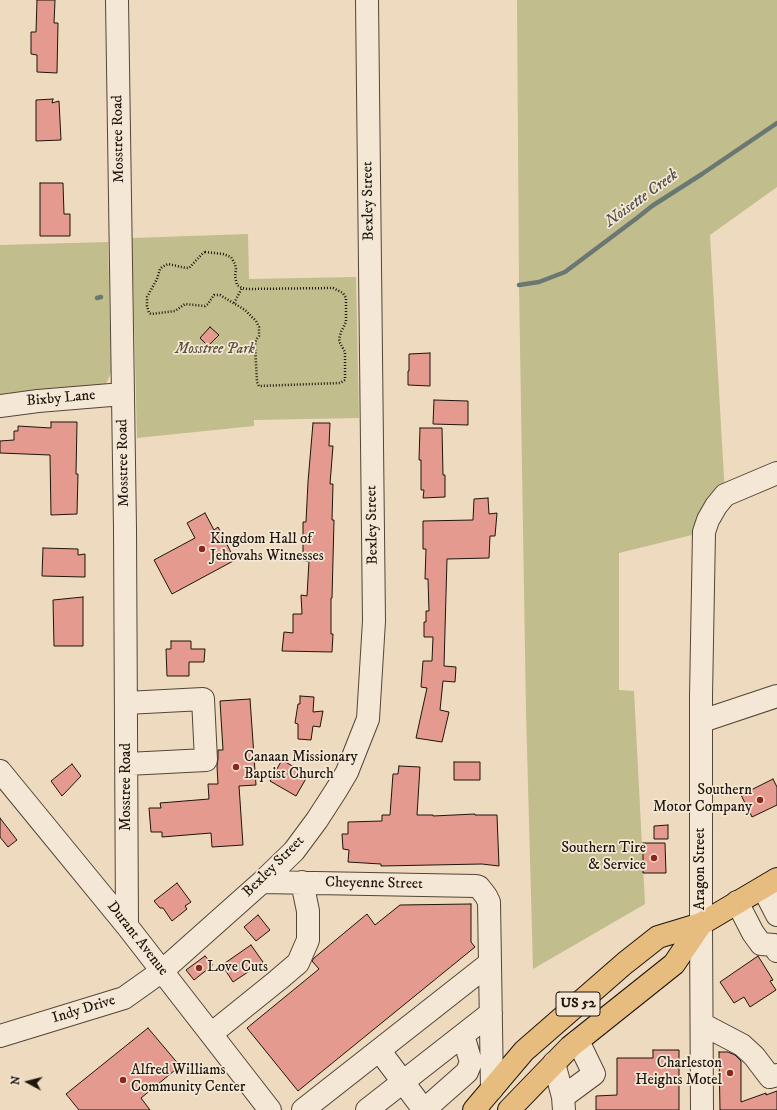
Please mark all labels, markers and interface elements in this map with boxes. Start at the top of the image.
street label: Mosstree Road [109,95,129,183]
street label: Bexley Street [359,161,379,241]
water label: Noisette Creek [602,166,682,232]
park label: Mosstree Park [175,341,255,359]
street label: Bixby Lane [26,387,96,411]
street label: Mosstree Road [114,419,134,507]
street label: Bexley Street [363,485,383,565]
place label: Kingdom Hall of Jehovahs Witnesses [210,531,324,566]
marker: Kingdom Hall of Jehovahs Witnesses [197,544,207,554]
street label: Mosstree Road [118,743,136,831]
place label: Canaan Missionary Baptist Church [244,749,358,784]
marker: Canaan Missionary Baptist Church [231,762,241,772]
place label: Southern Motor Company [653,782,752,817]
marker: Southern Motor Company [755,795,765,805]
street label: Aragon Street [692,828,710,910]
street label: Bexley Street [240,833,308,901]
place label: Southern Tire & Service [561,840,646,875]
marker: Southern Tire & Service [649,853,659,863]
street label: Cheyenne Street [325,874,423,894]
street label: Durant Avenue [102,898,172,980]
place label: Love Cuts [207,959,268,977]
marker: Love Cuts [194,963,204,973]
street label: Indy Drive [50,992,118,1028]
road number: US 52 [556,992,600,1016]
place label: Charleston Heights Motel [635,1055,722,1090]
north arrow [8,1062,48,1102]
place label: Alfred Williams Community Center [131,1062,245,1097]
marker: Charleston Heights Motel [725,1068,735,1078]
text: N [9,1075,24,1086]
marker: Alfred Williams Community Center [118,1075,128,1085]

